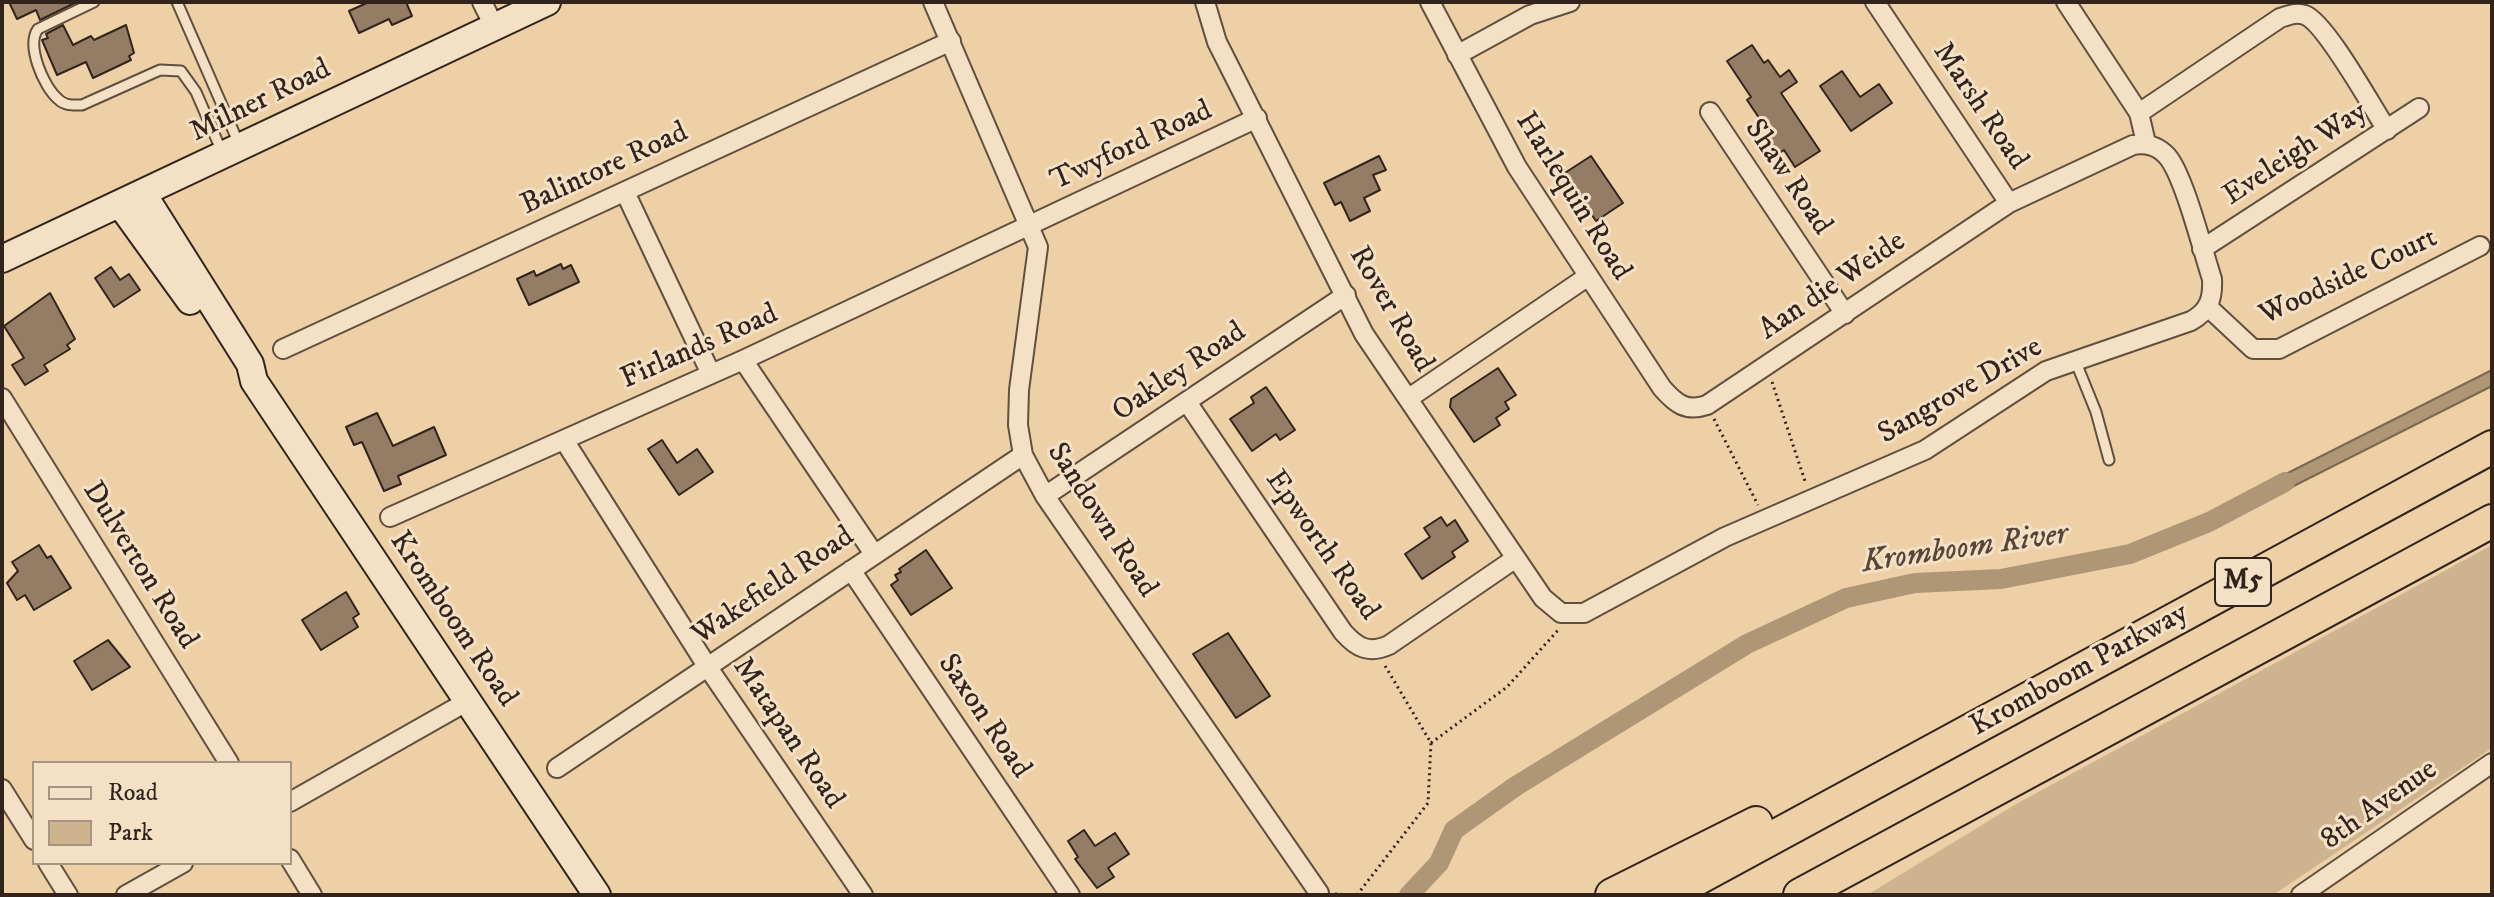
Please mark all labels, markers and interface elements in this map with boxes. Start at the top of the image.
street label: Marsh Road [1923,37,2035,177]
street label: Milner Road [185,53,337,151]
street label: Twyford Road [1046,94,1218,200]
street label: Eveleigh Way [2217,95,2375,215]
street label: Harlequin Road [1506,106,1638,288]
street label: Shaw Road [1735,113,1839,243]
street label: Balintore Road [516,116,694,224]
street label: Woodside Court [2255,221,2443,335]
street label: Aan die Weide [1753,225,1913,349]
street label: Rover Road [1339,241,1441,379]
street label: Firlands Road [616,297,784,399]
street label: Oakley Road [1107,315,1253,431]
street label: Sangrove Drive [1873,331,2049,453]
street label: Sandown Road [1038,437,1164,605]
street label: Epworth Road [1256,464,1386,628]
street label: Dulverton Road [73,476,205,656]
water label: Kromboom River [1860,517,2070,583]
street label: Wakefield Road [686,520,862,654]
street label: Kromboom Road [380,526,524,714]
road number: M5 [2215,558,2271,606]
street label: Kromboom Parkway [1965,596,2195,746]
street label: Saxon Road [928,648,1038,786]
street label: Matapan Road [723,652,851,816]
street label: 8th Avenue [2315,753,2445,859]
legend [32,761,292,865]
text: Road [108,778,158,808]
text: Park [108,818,153,848]

